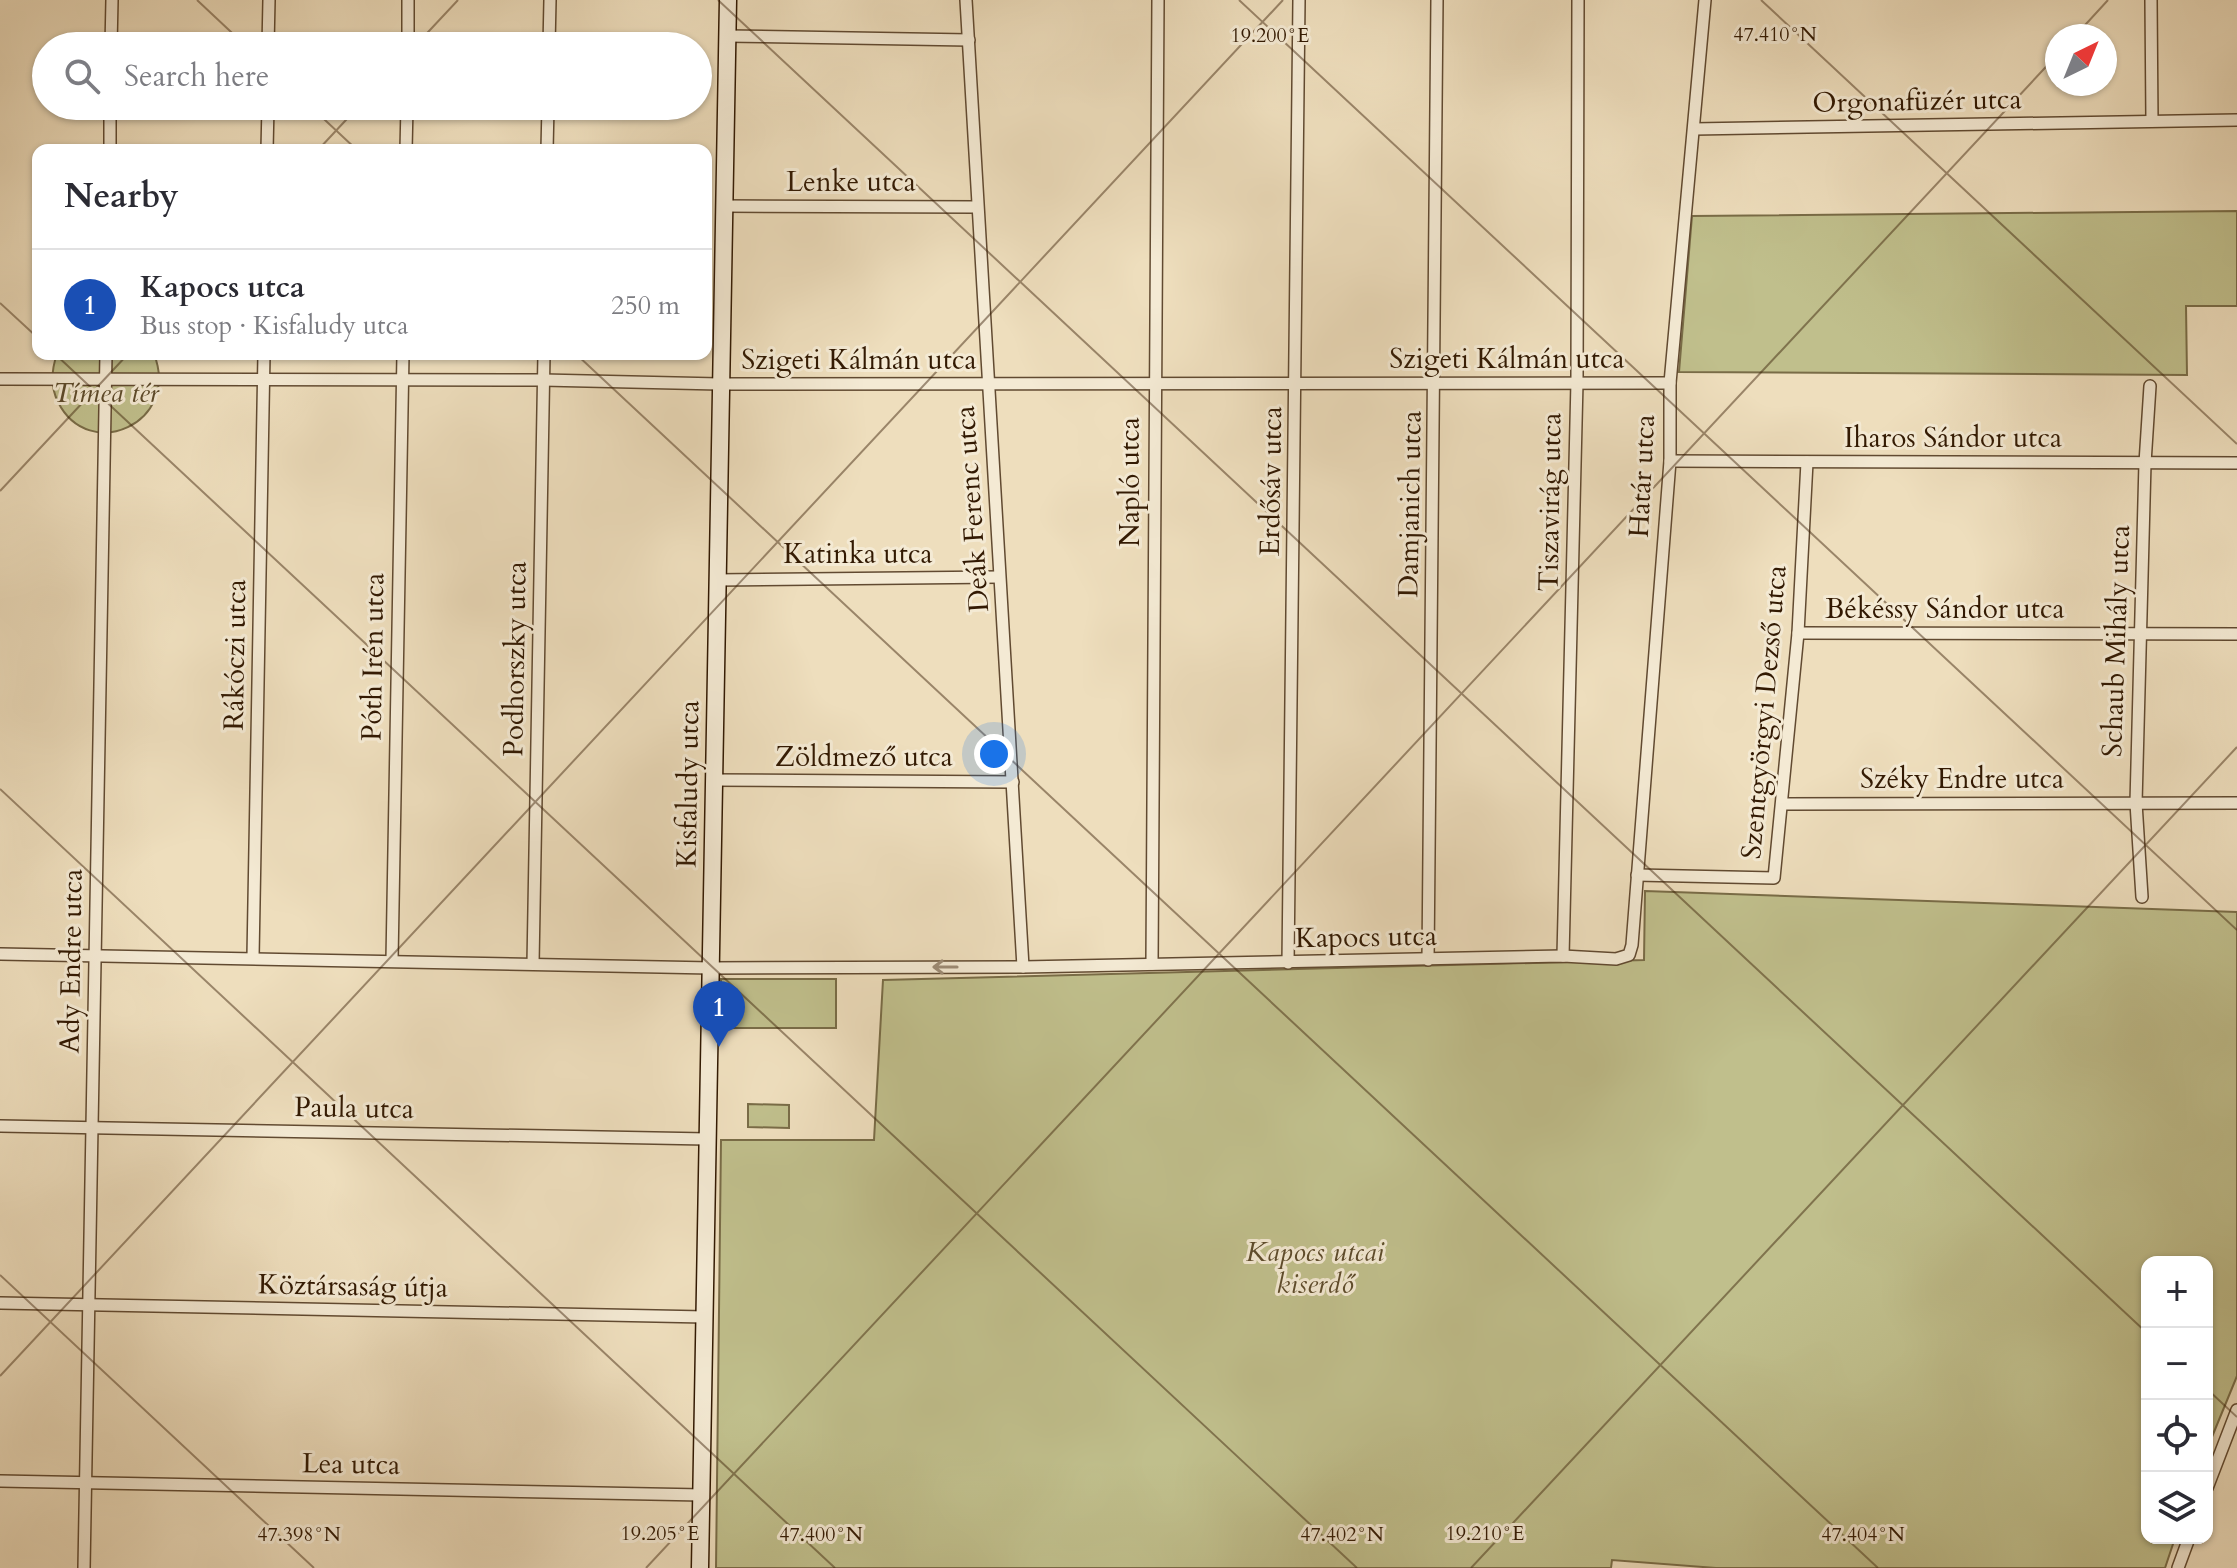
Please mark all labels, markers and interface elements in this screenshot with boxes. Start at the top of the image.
text: 47.410°N [1733,21,1817,48]
text: 19.200°E [1231,22,1309,49]
north arrow [2045,24,2117,96]
search box [32,32,712,120]
icon: search [60,54,104,98]
text: Search here [124,56,269,97]
street label: Orgonafüzér utca [1812,80,2022,122]
street label: Lenke utca [786,163,916,201]
text: Nearby [64,173,179,219]
text: Kapocs utca [140,267,305,308]
text: 1 [83,288,97,323]
text: 250 m [611,288,680,323]
text: Bus stop · Kisfaludy utca [140,308,409,343]
street label: Szigeti Kálmán utca [1389,340,1625,378]
street label: Szigeti Kálmán utca [741,341,977,379]
park label: Tímea tér [53,374,160,412]
street label: Deák Ferenc utca [946,404,998,614]
street label: Erdősáv utca [1251,406,1291,556]
street label: Damjanich utca [1389,410,1431,598]
street label: Tiszavirág utca [1529,412,1571,592]
street label: Határ utca [1620,413,1664,539]
street label: Napló utca [1111,417,1149,547]
street label: Iharos Sándor utca [1844,419,2062,457]
street label: Schaub Mihály utca [2093,524,2139,758]
street label: Katinka utca [783,535,933,573]
street label: Podhorszky utca [494,561,536,757]
street label: Szentgyörgyi Dezső utca [1732,563,1796,861]
street label: Póth Irén utca [353,572,393,742]
street label: Rákóczi utca [215,579,255,731]
street label: Békéssy Sándor utca [1825,590,2065,628]
street label: Kisfaludy utca [668,700,708,868]
your location [974,734,1014,774]
street label: Zöldmező utca [775,738,953,776]
street label: Széky Endre utca [1860,760,2064,798]
street label: Ady Endre utca [50,868,92,1054]
street label: Kapocs utca [1295,917,1437,957]
one-way arrow [932,959,959,975]
pin: 1 [693,981,745,1047]
street label: Paula utca [294,1088,414,1128]
park label: Kapocs utcai kiserdő [1246,1233,1385,1303]
map controls [2141,1256,2213,1544]
button: + [2141,1256,2213,1328]
street label: Köztársaság útja [258,1265,448,1307]
button: − [2141,1328,2213,1400]
button: locate [2141,1400,2213,1472]
street label: Lea utca [301,1444,401,1484]
button: layers [2141,1472,2213,1544]
text: 19.205°E [621,1520,699,1547]
text: 19.210°E [1446,1520,1524,1547]
text: 47.398°N [257,1521,341,1548]
text: 47.400°N [779,1521,863,1548]
text: 47.402°N [1300,1521,1384,1548]
text: 47.404°N [1821,1521,1905,1548]

